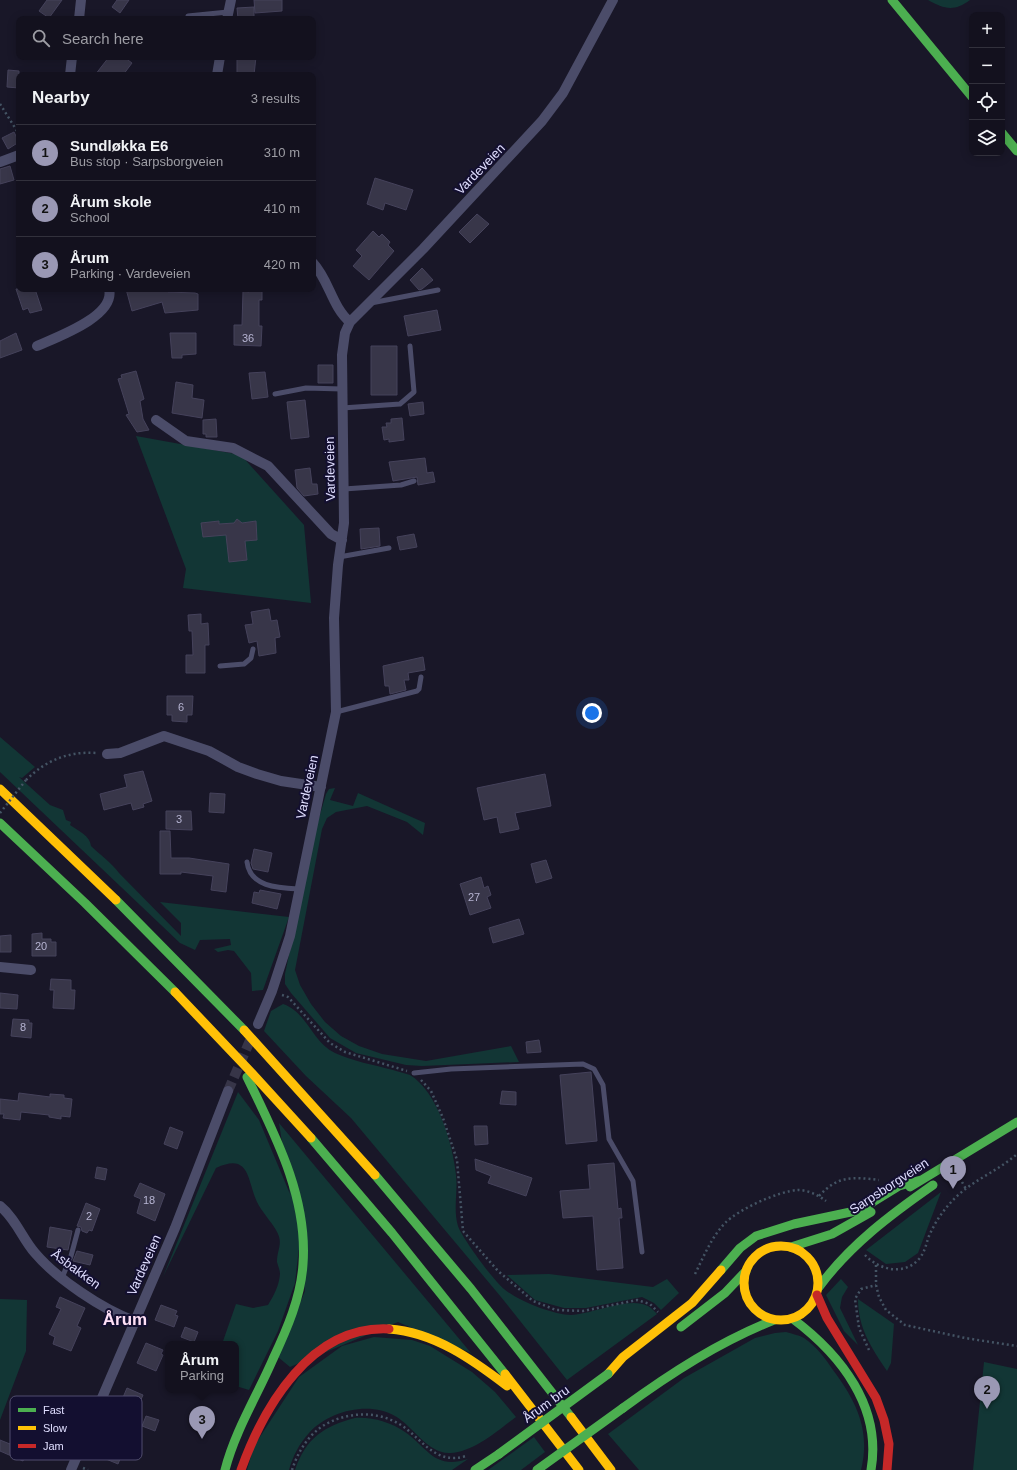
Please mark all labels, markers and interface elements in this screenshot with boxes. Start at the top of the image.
map controls [969,12,1005,156]
button: + [969,12,1005,48]
search box [16,16,316,60]
icon: search [30,27,52,49]
text: Search here [62,30,144,47]
button: − [969,48,1005,84]
button: locate [969,84,1005,120]
text: Nearby [32,88,90,107]
text: 3 results [251,91,300,106]
button: layers [969,120,1005,156]
text: Sundløkka E6 [70,137,168,154]
street label: Vardeveien [452,140,508,198]
text: 1 [41,145,49,160]
text: 310 m [264,145,300,160]
text: Bus stop · Sarpsborgveien [70,154,223,169]
text: Årum skole [70,193,152,210]
text: 2 [41,201,49,216]
text: 410 m [264,201,300,216]
text: School [70,210,110,225]
text: Årum [70,249,109,266]
text: 3 [41,257,49,272]
text: 420 m [264,257,300,272]
text: Parking · Vardeveien [70,266,190,281]
house number: 36 [242,332,254,344]
street label: Vardeveien [322,436,338,502]
house number: 6 [178,701,184,713]
your location [582,703,602,723]
street label: Vardeveien [293,754,321,820]
house number: 3 [176,813,182,825]
house number: 27 [468,891,480,903]
house number: 20 [35,940,47,952]
house number: 8 [20,1021,26,1033]
street label: Sarpsborgveien [847,1155,931,1217]
pin: 1 [940,1156,966,1189]
house number: 18 [143,1194,155,1206]
house number: 2 [86,1210,92,1222]
street label: Vardeveien [124,1232,164,1298]
street label: Åsbakken [48,1246,104,1292]
district label: Årum [103,1310,147,1329]
popup [165,1341,239,1393]
text: Årum [180,1351,219,1368]
text: Parking [180,1368,224,1383]
pin: 2 [974,1376,1000,1409]
street label: Årum bru [520,1382,572,1426]
legend [10,1396,142,1460]
text: Fast [43,1404,64,1416]
pin: 3 [189,1406,215,1439]
text: Slow [43,1422,67,1434]
text: Jam [43,1440,64,1452]

